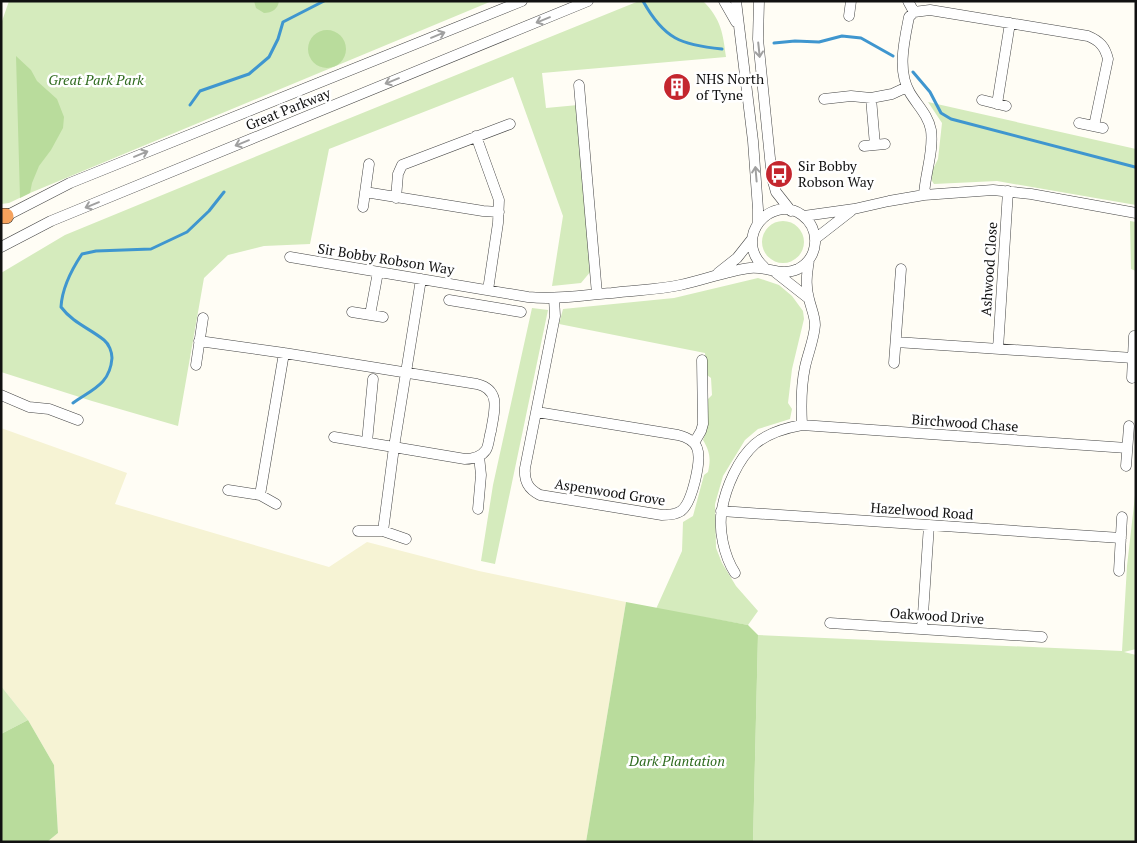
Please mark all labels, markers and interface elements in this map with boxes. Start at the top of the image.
one-way arrow [536,15,551,25]
one-way arrow [430,30,445,39]
one-way arrow [755,42,764,58]
place label: NHS North of Tyne [696,69,764,104]
park label: Great Park Park [48,70,144,89]
building icon: NHS North of Tyne [662,72,692,102]
one-way arrow [385,77,400,86]
street label: Great Parkway [243,83,334,134]
one-way arrow [235,138,250,148]
one-way arrow [133,149,148,159]
place label: Sir Bobby Robson Way [798,156,875,191]
bus stop icon: Sir Bobby Robson Way [764,159,794,189]
one-way arrow [751,166,760,182]
one-way arrow [85,200,100,210]
street label: Ashwood Close [976,221,1001,317]
street label: Sir Bobby Robson Way [316,238,457,279]
street label: Birchwood Chase [911,409,1019,436]
street label: Aspenwood Grove [553,473,667,510]
street label: Hazelwood Road [870,497,974,524]
street label: Oakwood Drive [889,603,985,628]
park label: Dark Plantation [628,751,725,770]

